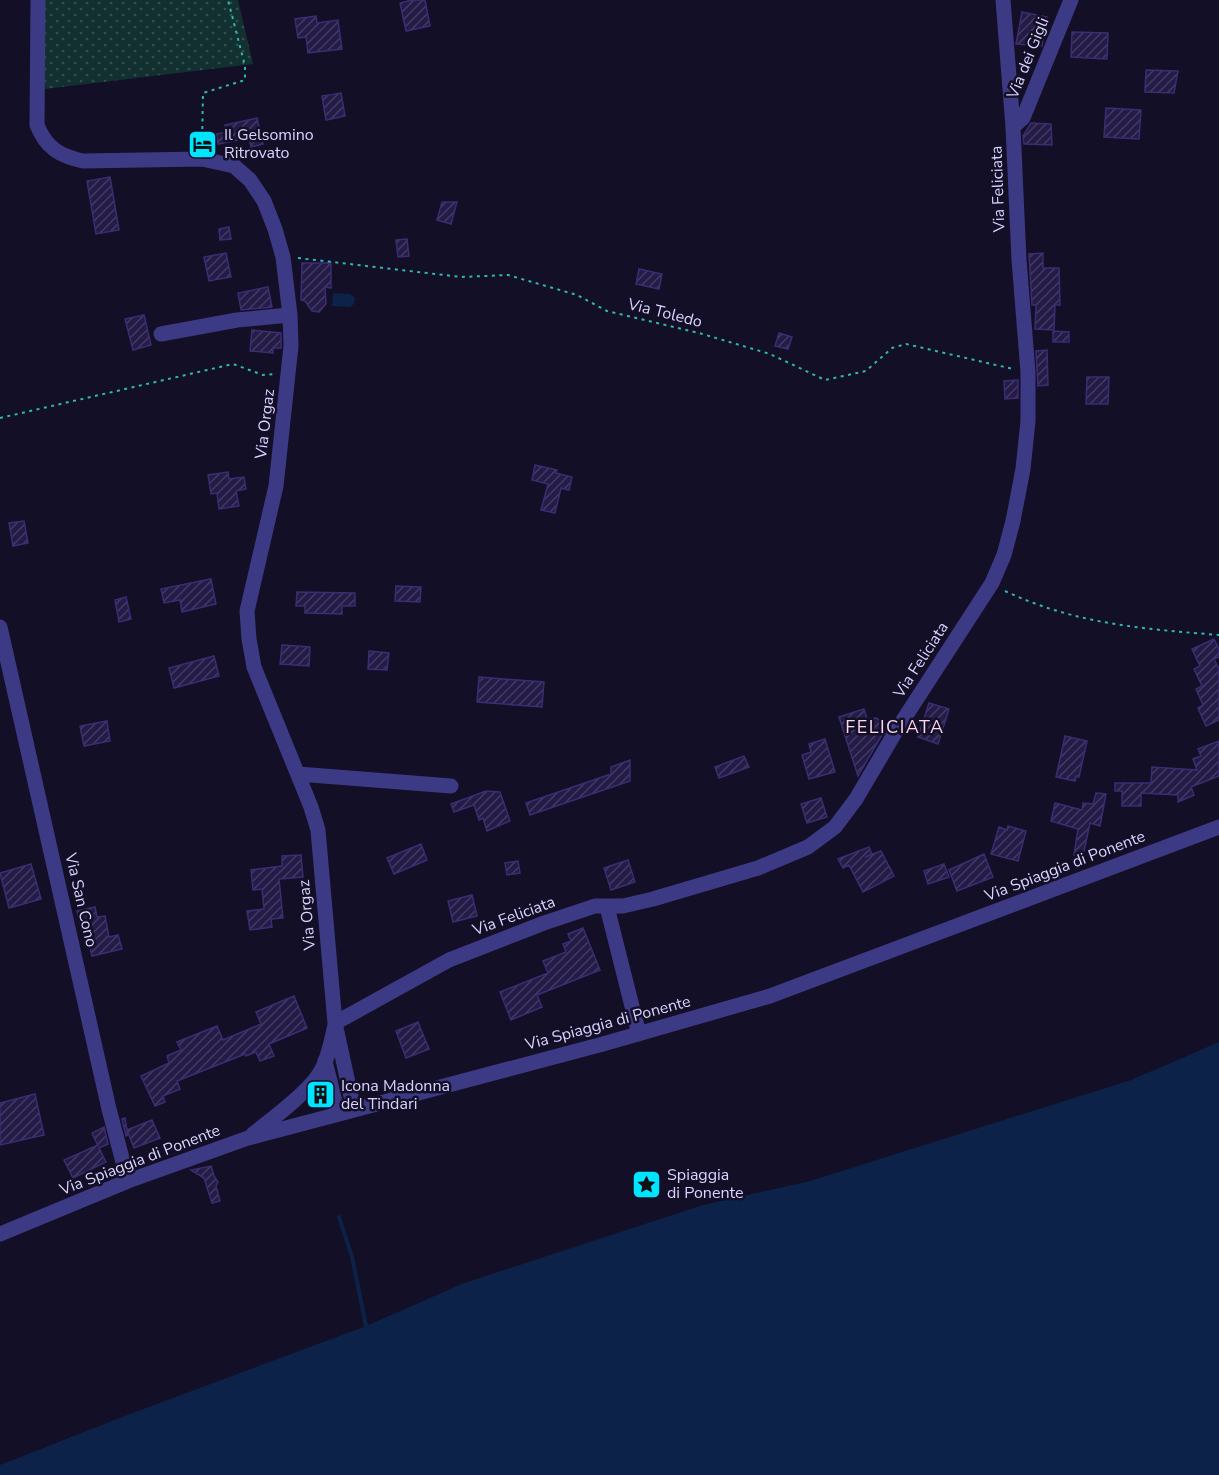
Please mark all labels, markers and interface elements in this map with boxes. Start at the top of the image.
street label: Via dei Gigli [1001,14,1054,103]
place label: Il Gelsomino Ritrovato [224,124,314,164]
hotel icon: Il Gelsomino Ritrovato [187,128,219,160]
street label: Via Feliciata [985,145,1011,234]
street label: Via Toledo [624,293,705,333]
street label: Via Orgaz [250,388,280,461]
street label: Via Feliciata [888,618,954,703]
district label: FELICIATA [845,715,945,739]
street label: Via Spiaggia di Ponente [981,825,1148,907]
street label: Via San Cono [59,850,103,949]
street label: Via Orgaz [293,879,321,952]
street label: Via Feliciata [469,891,558,941]
street label: Via Spiaggia di Ponente [522,990,693,1056]
place label: Icona Madonna del Tindari [341,1075,450,1115]
building icon: Icona Madonna del Tindari [304,1079,336,1111]
street label: Via Spiaggia di Ponente [56,1119,223,1201]
place label: Spiaggia di Ponente [667,1164,744,1204]
place icon: Spiaggia di Ponente [630,1168,662,1200]

